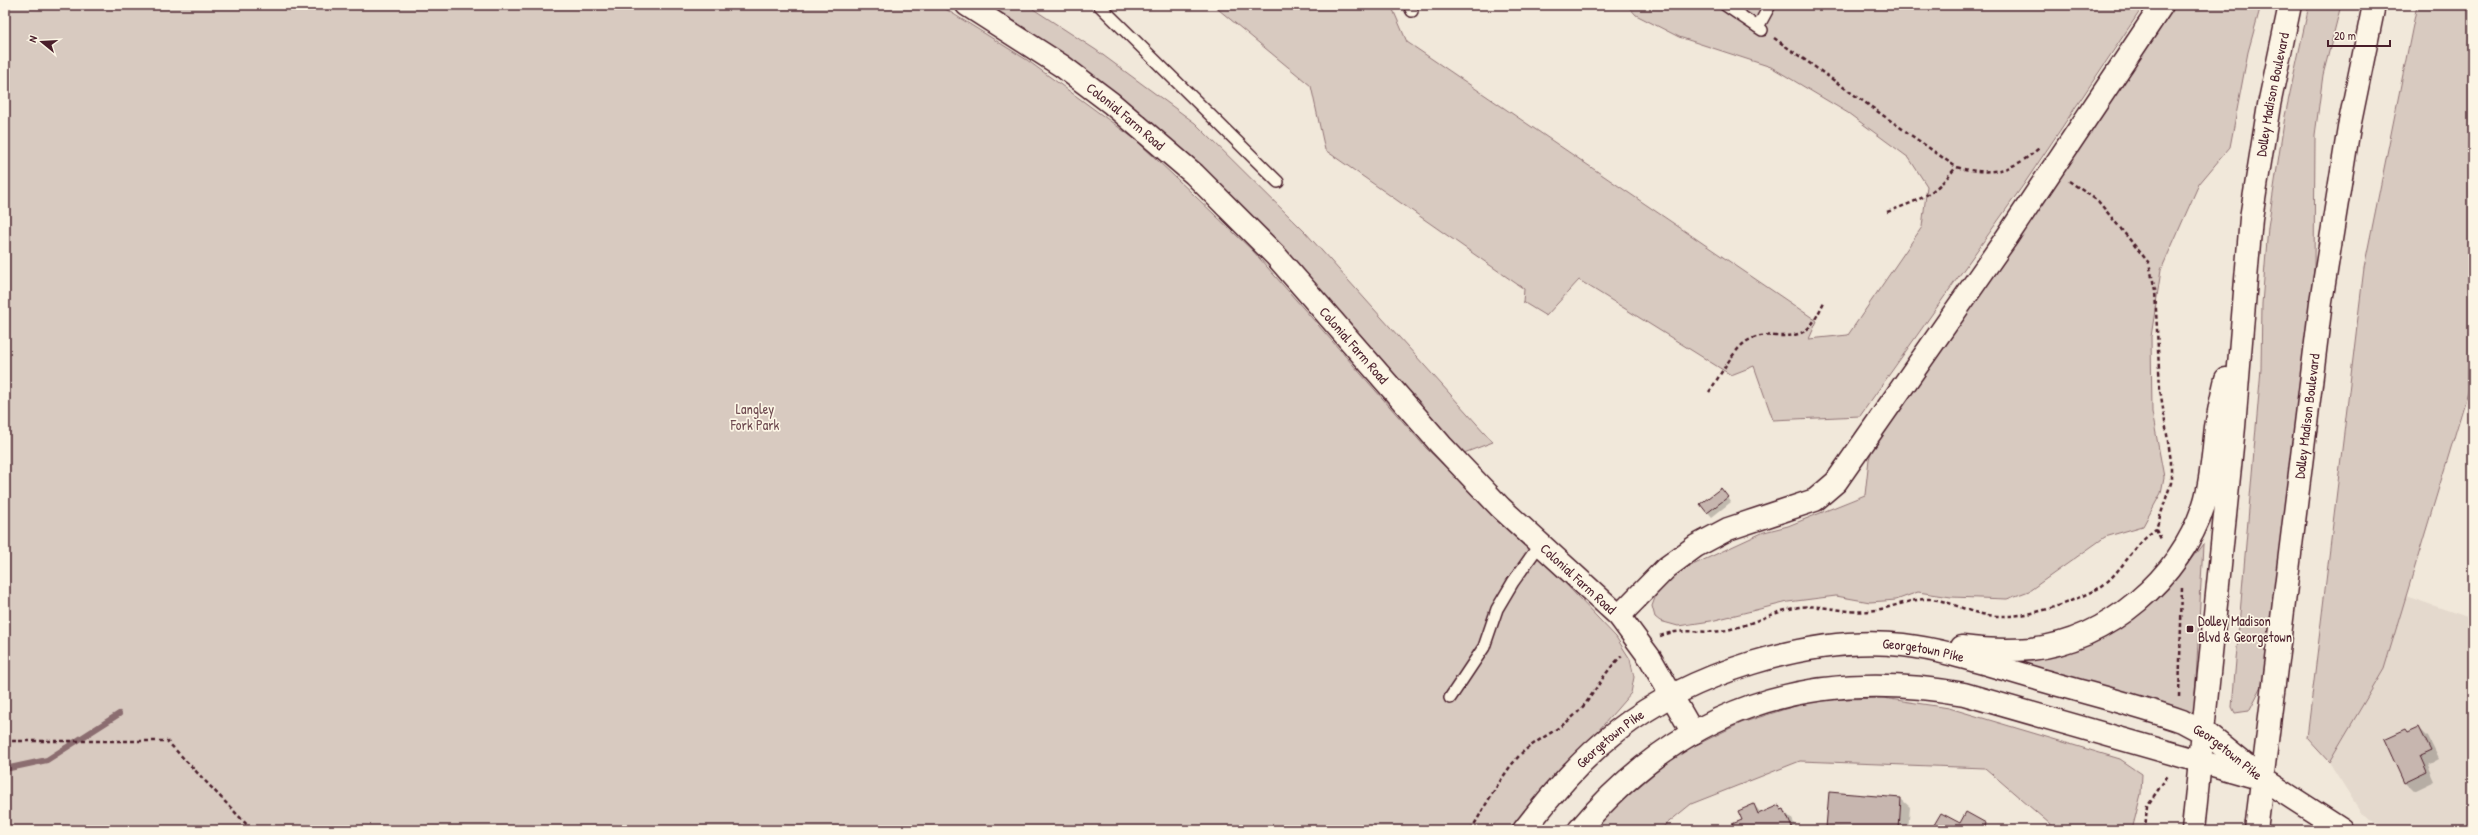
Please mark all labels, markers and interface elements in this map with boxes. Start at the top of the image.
north arrow [22,22,62,62]
scale bar [2328,22,2390,48]
text: 20 m [2334,27,2356,44]
street label: Dolley Madison Boulevard [2251,30,2293,158]
text: N [25,34,40,44]
street label: Colonial Farm Road [1083,78,1170,154]
street label: Colonial Farm Road [1315,302,1394,388]
street label: Dolley Madison Boulevard [2289,352,2324,480]
park label: Langley Fork Park [730,399,780,434]
street label: Colonial Farm Road [1536,539,1621,618]
place label: Dolley Madison Blvd & Georgetown [2198,611,2292,647]
marker: Dolley Madison Blvd & Georgetown [2185,624,2195,634]
street label: Georgetown Pike [1882,634,1967,666]
street label: Georgetown Pike [1572,704,1648,772]
street label: Georgetown Pike [2190,719,2267,784]

